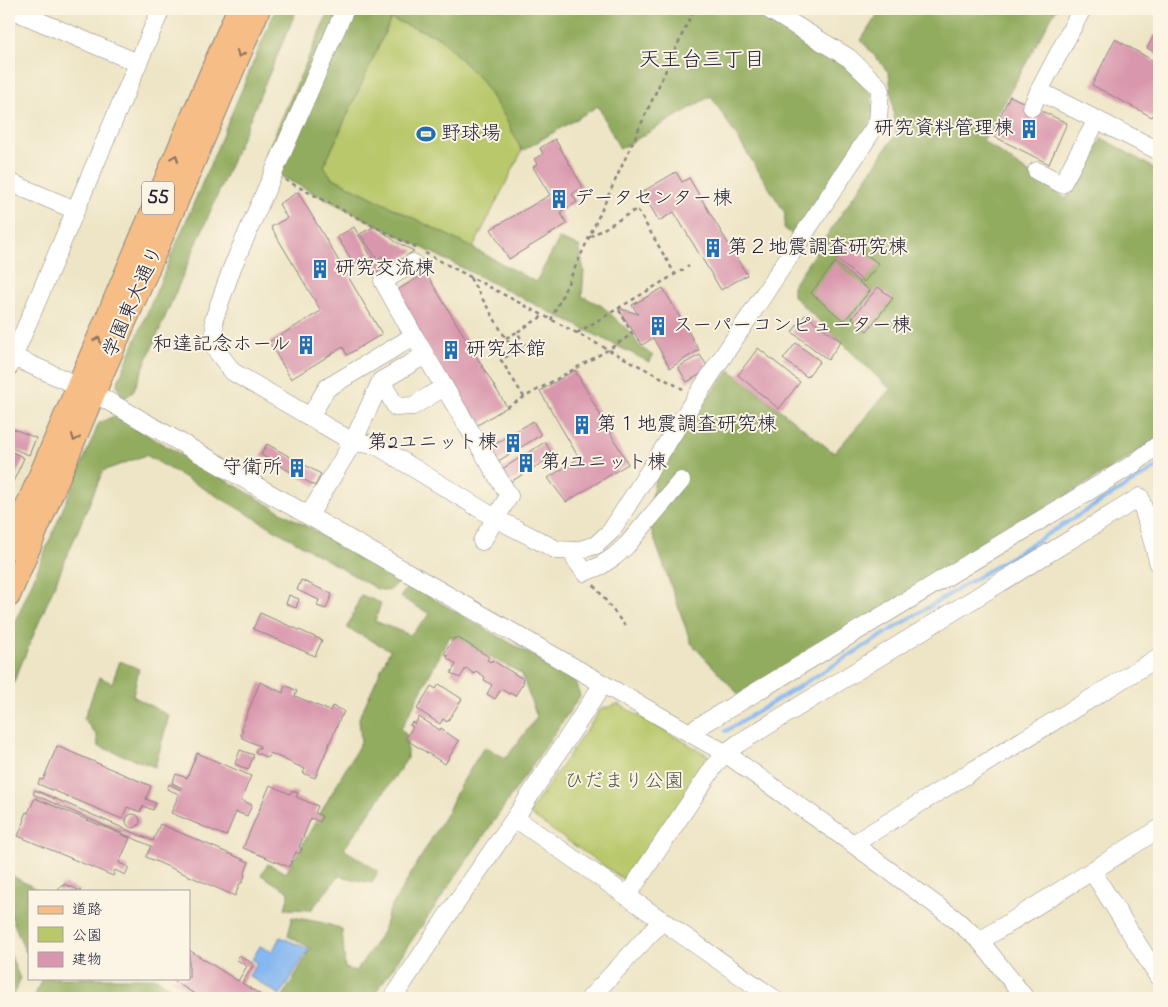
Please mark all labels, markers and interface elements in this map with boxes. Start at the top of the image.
district label: 天王台三丁目 [639,46,765,76]
one-way arrow [236,49,247,58]
place label: 研究資料管理棟 [874,115,1014,144]
building icon: 研究資料管理棟 [1018,118,1040,140]
place label: 野球場 [441,120,501,149]
sports icon: 野球場 [415,123,437,145]
one-way arrow [168,154,179,163]
road number: 55 [142,182,174,214]
place label: データセンター棟 [574,185,732,214]
building icon: データセンター棟 [548,188,570,210]
place label: 第２地震調査研究棟 [728,234,908,263]
building icon: 第２地震調査研究棟 [702,237,724,259]
street label: 学園東大通り [96,241,172,363]
place label: 研究交流棟 [335,255,435,284]
building icon: 研究交流棟 [309,258,331,280]
place label: スーパーコンピューター棟 [673,312,912,341]
building icon: スーパーコンピューター棟 [647,315,669,337]
place label: 和達記念ホール [152,331,291,360]
building icon: 和達記念ホール [295,334,317,356]
one-way arrow [91,336,102,345]
place label: 研究本館 [466,336,546,365]
building icon: 研究本館 [440,339,462,361]
place label: 第１地震調査研究棟 [597,411,777,440]
building icon: 第１地震調査研究棟 [571,414,593,436]
place label: 第2ユニット棟 [368,429,498,458]
building icon: 第2ユニット棟 [502,432,524,454]
one-way arrow [71,433,82,442]
place label: 第1ユニット棟 [541,449,667,478]
building icon: 第1ユニット棟 [515,452,537,474]
place label: 守衛所 [222,454,282,483]
building icon: 守衛所 [286,457,308,479]
park label: ひだまり公園 [564,768,684,797]
legend [28,890,190,980]
text: 道路 [72,899,102,921]
text: 公園 [72,925,102,947]
text: 建物 [72,949,102,971]

